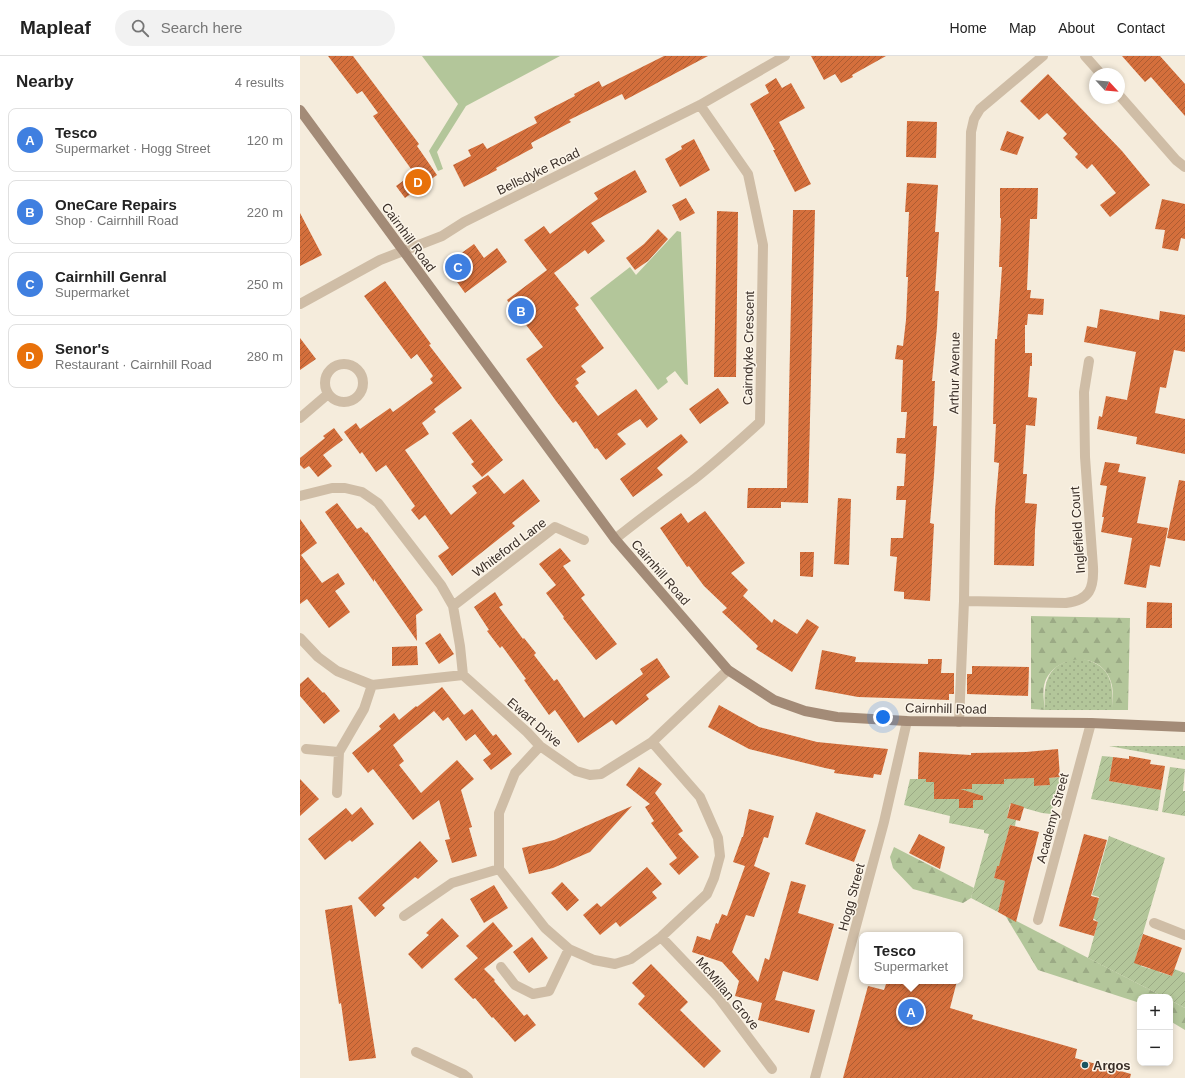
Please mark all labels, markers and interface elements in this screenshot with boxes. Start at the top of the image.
search box [115,10,395,46]
text: Mapleaf [20,17,91,38]
icon: search [129,17,151,39]
text: Search here [161,19,242,36]
text: Home [950,20,987,36]
text: Map [1009,20,1036,36]
text: About [1058,20,1095,36]
text: Contact [1117,20,1165,36]
north arrow [1089,68,1125,104]
text: Nearby [16,72,74,91]
text: 4 results [235,75,284,90]
text: Tesco [55,124,97,141]
text: A [25,133,35,148]
text: 120 m [247,133,283,148]
text: Supermarket · Hogg Street [55,141,210,156]
street label: Bellsdyke Road [494,145,582,198]
pin: D [405,167,431,197]
text: OneCare Repairs [55,196,177,213]
street label: Cairnhill Road [379,200,439,275]
text: B [25,205,35,220]
text: 220 m [247,205,283,220]
text: Shop · Cairnhill Road [55,213,179,228]
pin: C [445,252,471,282]
text: Cairnhill Genral [55,268,167,285]
text: C [25,277,35,292]
text: 250 m [247,277,283,292]
text: Supermarket [55,285,129,300]
street label: Cairndyke Crescent [740,290,757,405]
pin: B [508,296,534,326]
street label: Arthur Avenue [946,332,963,414]
text: Senor's [55,340,109,357]
text: D [25,349,35,364]
text: 280 m [247,349,283,364]
text: Restaurant · Cairnhill Road [55,357,212,372]
street label: Inglefield Court [1067,485,1088,574]
street label: Whiteford Lane [470,515,549,580]
street label: Cairnhill Road [628,537,693,608]
street label: Ewart Drive [504,695,565,750]
street label: Cairnhill Road [905,700,987,717]
your location [873,707,893,727]
street label: Academy Street [1033,771,1072,865]
street label: Hogg Street [835,861,868,933]
popup [859,932,963,984]
text: Tesco [874,942,916,959]
street label: McMillan Grove [693,954,762,1033]
text: Supermarket [874,959,948,974]
map controls [1137,994,1173,1066]
button: + [1137,994,1173,1030]
pin: A [898,997,924,1027]
button: − [1137,1030,1173,1066]
place label: Argos [1093,1058,1131,1073]
marker: Argos [1080,1060,1090,1070]

